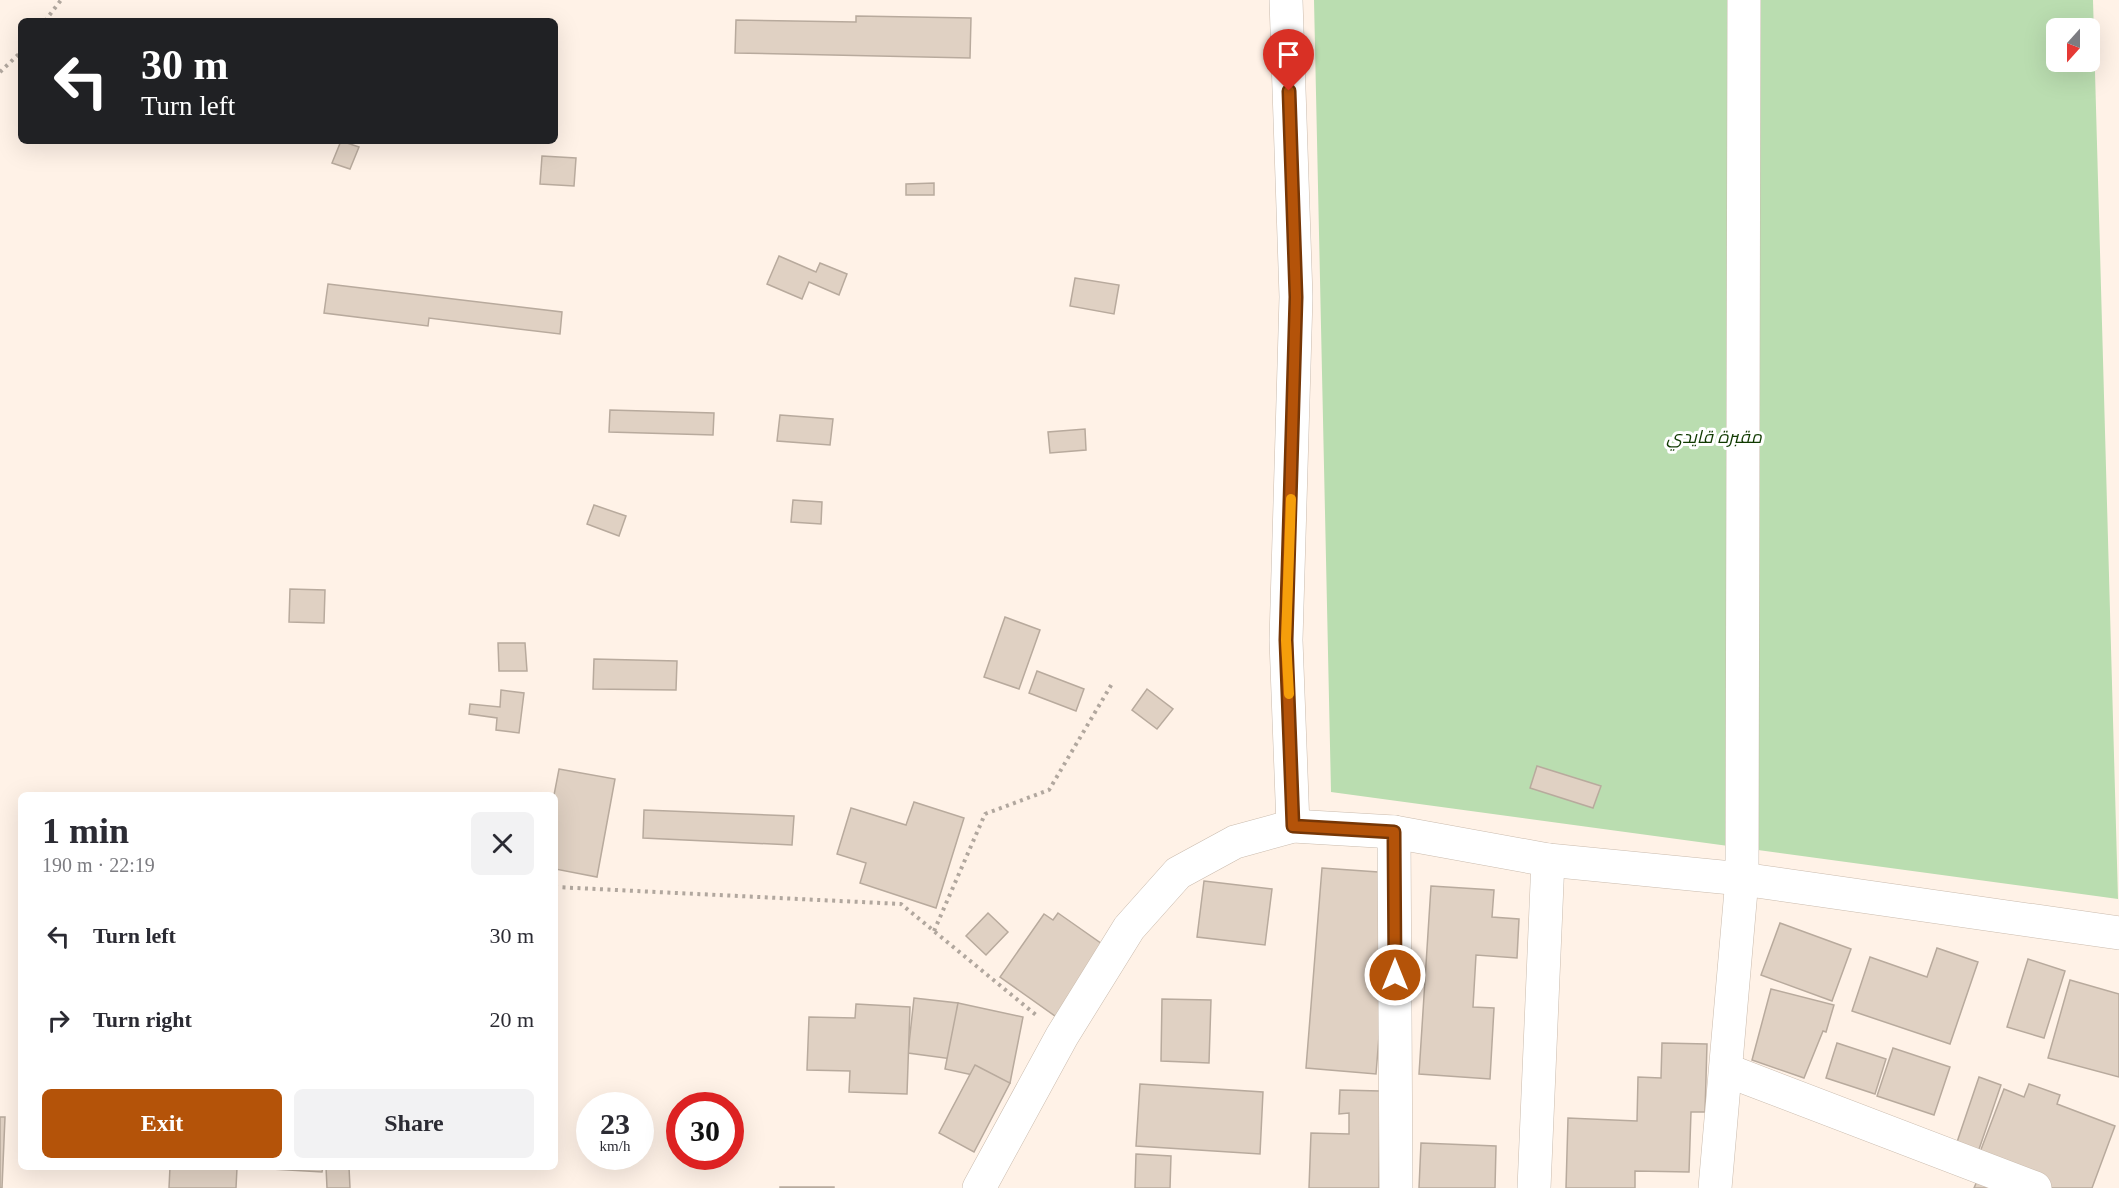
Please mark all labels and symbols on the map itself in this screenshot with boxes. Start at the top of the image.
north arrow [2046,18,2100,72]
pin [1263,29,1314,91]
park label: مقبرة قايدي [1666,427,1762,451]
position arrow [1363,943,1427,1007]
speed limit sign: 30 [666,1092,744,1170]

